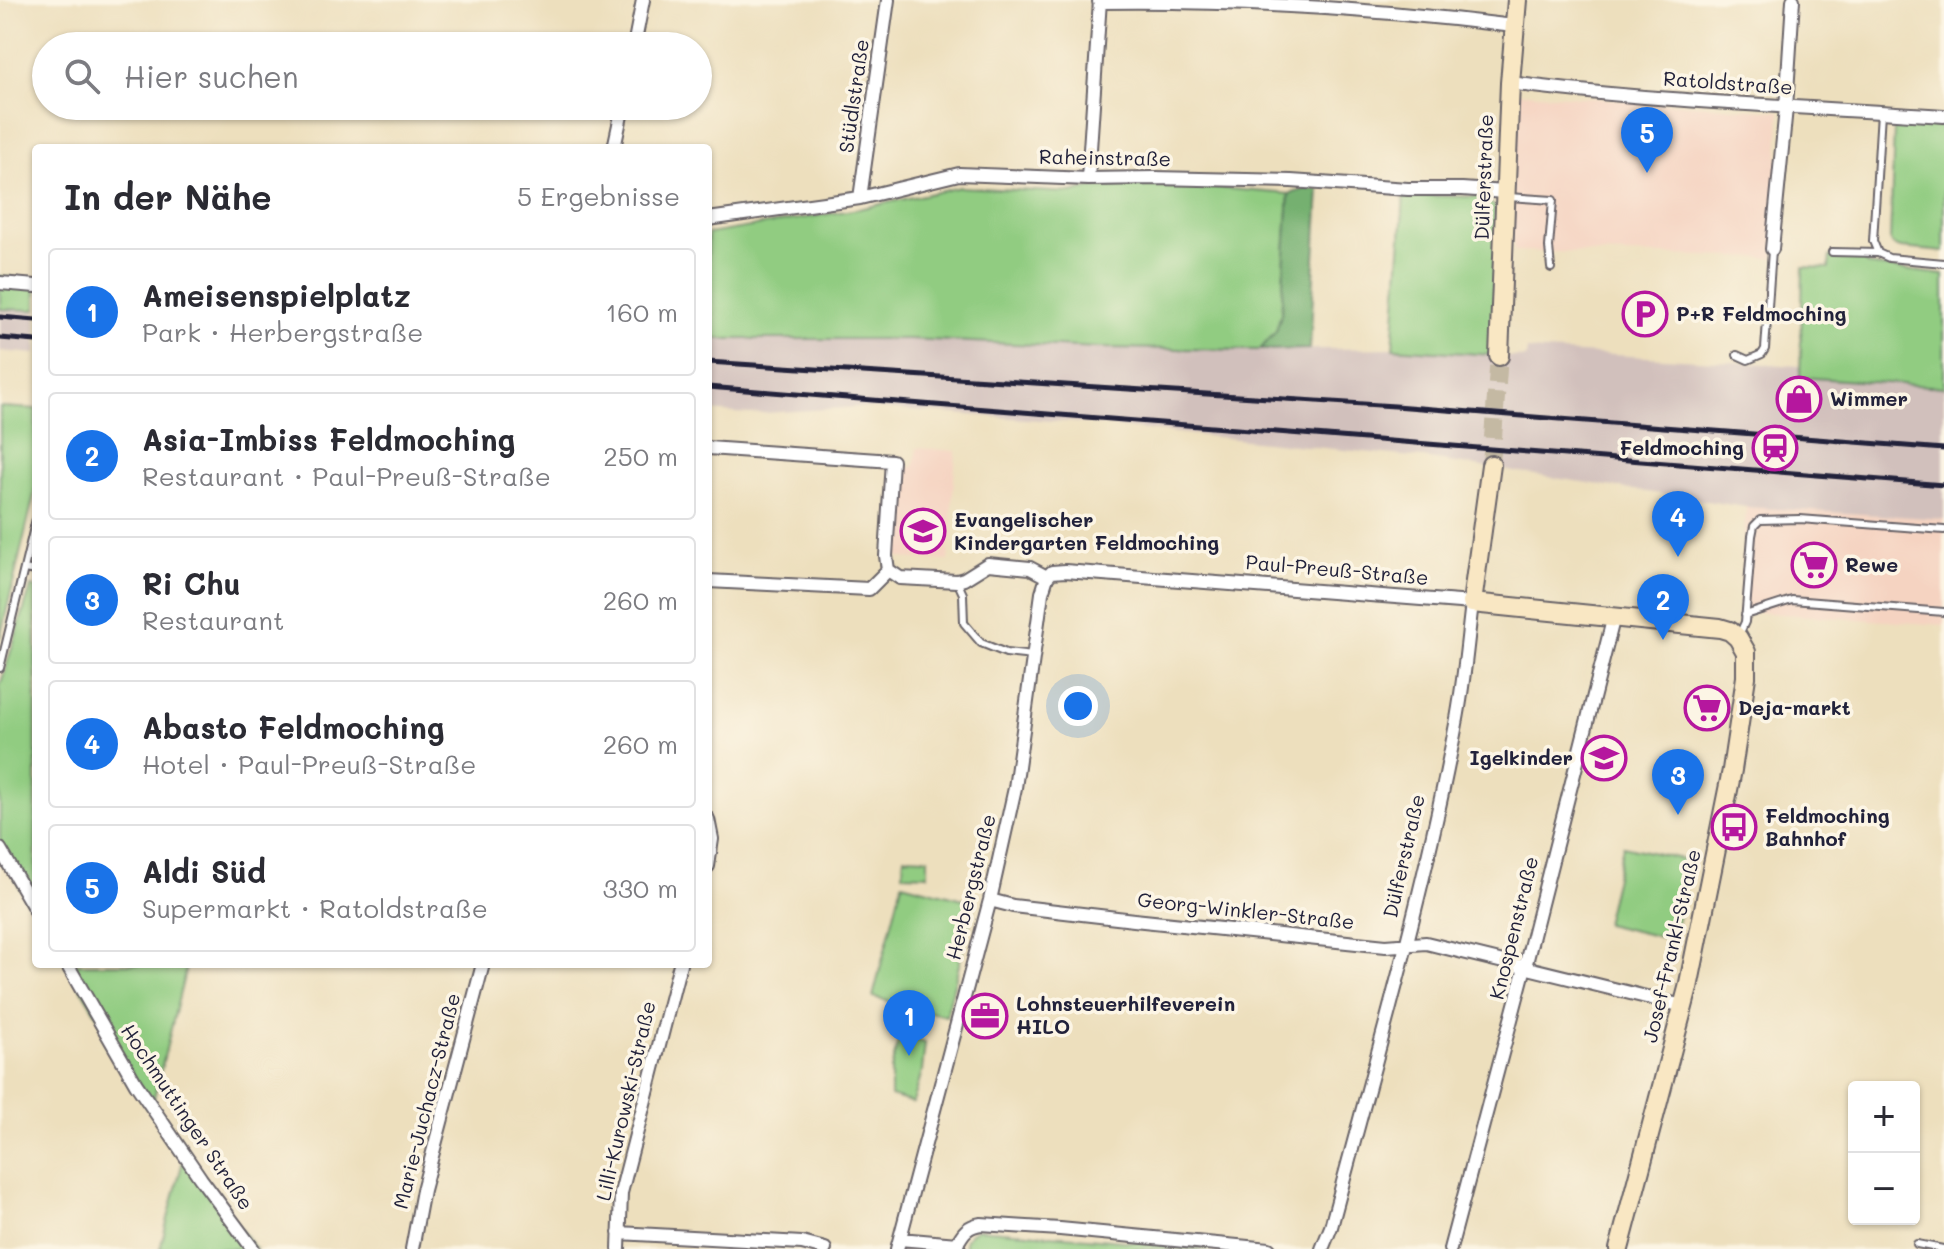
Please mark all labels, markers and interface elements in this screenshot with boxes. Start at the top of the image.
search box [32,32,712,120]
street label: Stüdlstraße [832,37,874,155]
icon: search [60,54,104,98]
text: Hier suchen [124,56,299,96]
street label: Ratoldstraße [1662,65,1794,99]
pin: 5 [1621,107,1673,173]
street label: Dülferstraße [1468,114,1498,240]
street label: Raheinstraße [1039,143,1171,171]
text: In der Nähe [64,174,272,219]
text: 5 Ergebnisse [517,179,680,213]
text: Ameisenspielplatz [142,275,411,315]
parking icon: P+R Feldmoching [1621,290,1669,338]
text: 1 [86,295,98,329]
text: 160 m [606,295,678,329]
place label: P+R Feldmoching [1676,300,1847,326]
text: Park · Herbergstraße [142,315,423,349]
shop icon: Wimmer [1775,375,1823,423]
place label: Wimmer [1830,385,1908,411]
text: Asia-Imbiss Feldmoching [142,419,515,459]
station icon: Feldmoching [1751,424,1799,472]
place label: Feldmoching [1619,434,1744,460]
text: 2 [85,439,99,473]
text: 250 m [603,439,678,473]
text: Restaurant · Paul-Preuß-Straße [142,459,551,493]
pin: 4 [1652,491,1704,557]
place label: Evangelischer Kindergarten Feldmoching [954,506,1219,555]
school or university icon: Evangelischer Kindergarten Feldmoching [899,507,947,555]
supermarket icon: Rewe [1790,541,1838,589]
street label: Paul-Preuß-Straße [1245,548,1430,590]
place label: Rewe [1845,551,1898,577]
text: Ri Chu [142,563,241,603]
pin: 2 [1637,574,1689,640]
text: 3 [84,583,100,617]
text: 260 m [603,583,678,617]
text: Restaurant [142,603,284,637]
supermarket icon: Deja-markt [1683,684,1731,732]
your location [1058,686,1098,726]
place label: Deja-markt [1738,694,1851,720]
text: Abasto Feldmoching [142,707,445,747]
text: 4 [84,727,100,761]
text: 260 m [603,727,678,761]
school or university icon: Igelkinder [1580,734,1628,782]
place label: Igelkinder [1470,744,1573,770]
text: Hotel · Paul-Preuß-Straße [142,747,476,781]
pin: 3 [1652,749,1704,815]
street label: Dülferstraße [1376,791,1430,920]
place label: Feldmoching Bahnhof [1765,802,1890,851]
bus stop icon: Feldmoching Bahnhof [1710,803,1758,851]
street label: Herbergstraße [939,811,1001,962]
street label: Josef-Frankl-Straße [1636,847,1706,1045]
text: Aldi Süd [142,851,266,891]
street label: Knospenstraße [1483,853,1543,1002]
text: 5 [84,871,100,905]
text: 330 m [602,871,678,905]
street label: Georg-Winkler-Straße [1136,886,1356,934]
text: Supermarkt · Ratoldstraße [142,891,488,925]
street label: Marie-Juchacz-Straße [387,990,465,1211]
pin: 1 [883,990,935,1056]
place label: Lohnsteuerhilfeverein HILO [1016,990,1235,1039]
office icon: Lohnsteuerhilfeverein HILO [961,992,1009,1040]
street label: Lilli-Kurowski-Straße [589,998,661,1203]
street label: Hochmuttinger Straße [116,1018,260,1214]
map controls [1848,1081,1920,1225]
button: + [1848,1081,1920,1153]
button: − [1848,1153,1920,1225]

